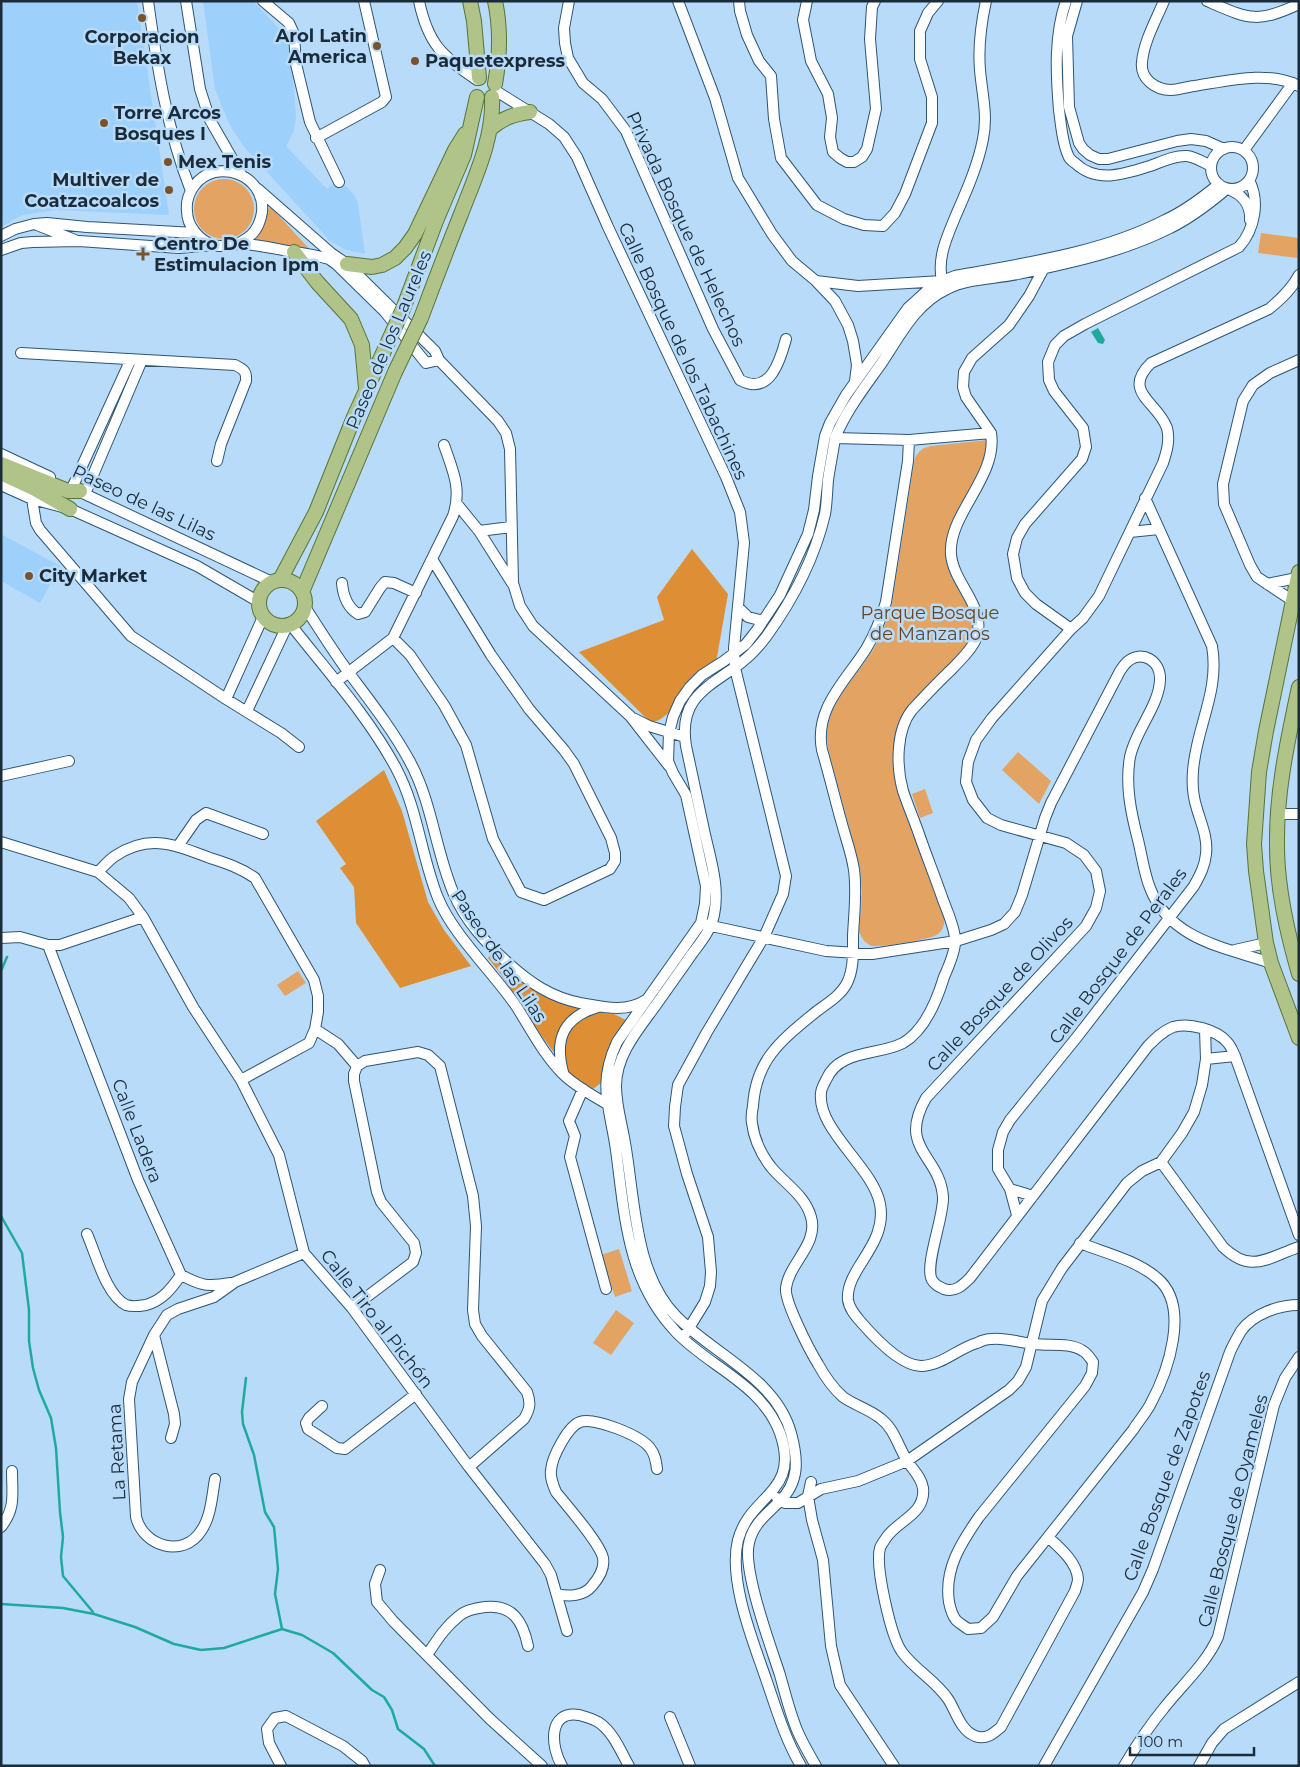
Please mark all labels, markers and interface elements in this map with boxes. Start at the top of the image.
marker: Corporacion Bekax [136,12,148,24]
place label: Arol Latin America [275,25,367,68]
place label: Corporacion Bekax [85,26,199,69]
marker: Arol Latin America [371,40,383,52]
place label: Paquetexpress [425,50,565,72]
marker: Paquetexpress [409,55,421,67]
place label: Torre Arcos Bosques I [114,102,221,145]
street label: Privada Bosque de Helechos [622,108,750,350]
marker: Torre Arcos Bosques I [98,117,110,129]
place label: Mex Tenis [178,151,271,173]
marker: Mex Tenis [162,156,174,168]
place label: Multiver de Coatzacoalcos [24,169,159,212]
marker: Multiver de Coatzacoalcos [163,184,175,196]
street label: Calle Bosque de los Tabachines [614,219,753,483]
place label: Centro De Estimulacion Ipm [154,233,319,276]
marker: Centro De Estimulacion Ipm [136,247,150,261]
street label: Paseo de los Laureles [341,247,437,433]
street label: Paseo de las Lilas [69,460,219,546]
place label: City Market [39,565,147,587]
marker: City Market [23,570,35,582]
park label: Parque Bosque de Manzanos [861,602,1000,645]
street label: Calle Bosque de Perales [1045,863,1192,1048]
street label: Paseo de las Lilas [446,885,552,1027]
street label: Calle Bosque de Olivos [922,912,1078,1076]
street label: Calle Ladera [107,1076,167,1186]
street label: Calle Tiro al Pichón [316,1245,438,1393]
street label: Calle Bosque de Zapotes [1119,1368,1215,1584]
street label: Calle Bosque de Oyameles [1193,1392,1273,1630]
street label: La Retama [103,1403,131,1501]
scale bar [1130,1724,1254,1756]
text: 100 m [1138,1732,1183,1751]

